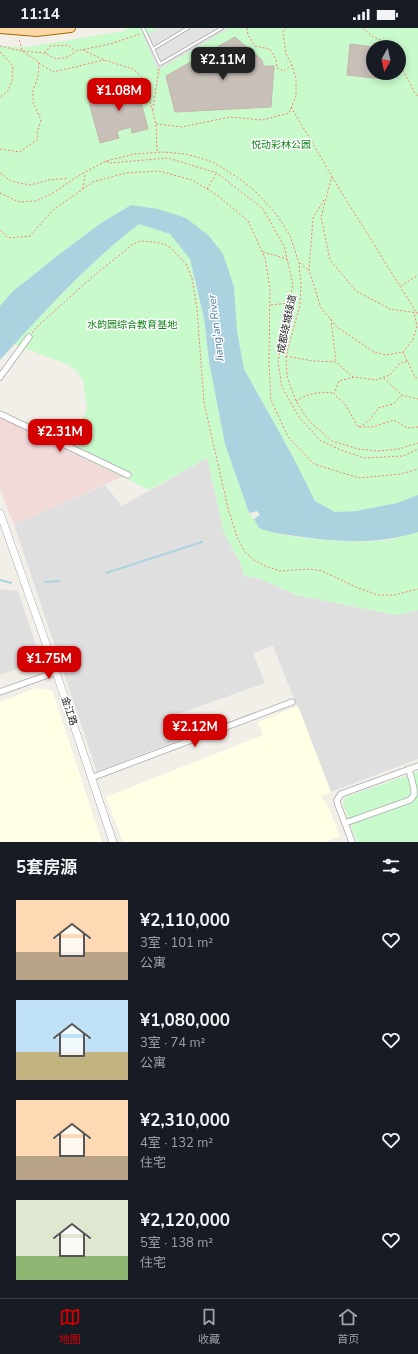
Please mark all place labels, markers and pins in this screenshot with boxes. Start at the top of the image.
pin: ¥2.11M [190,47,256,81]
pin: ¥1.08M [86,78,152,112]
pin: ¥2.31M [27,419,93,453]
pin: ¥1.75M [16,646,82,680]
pin: ¥2.12M [162,714,228,748]

